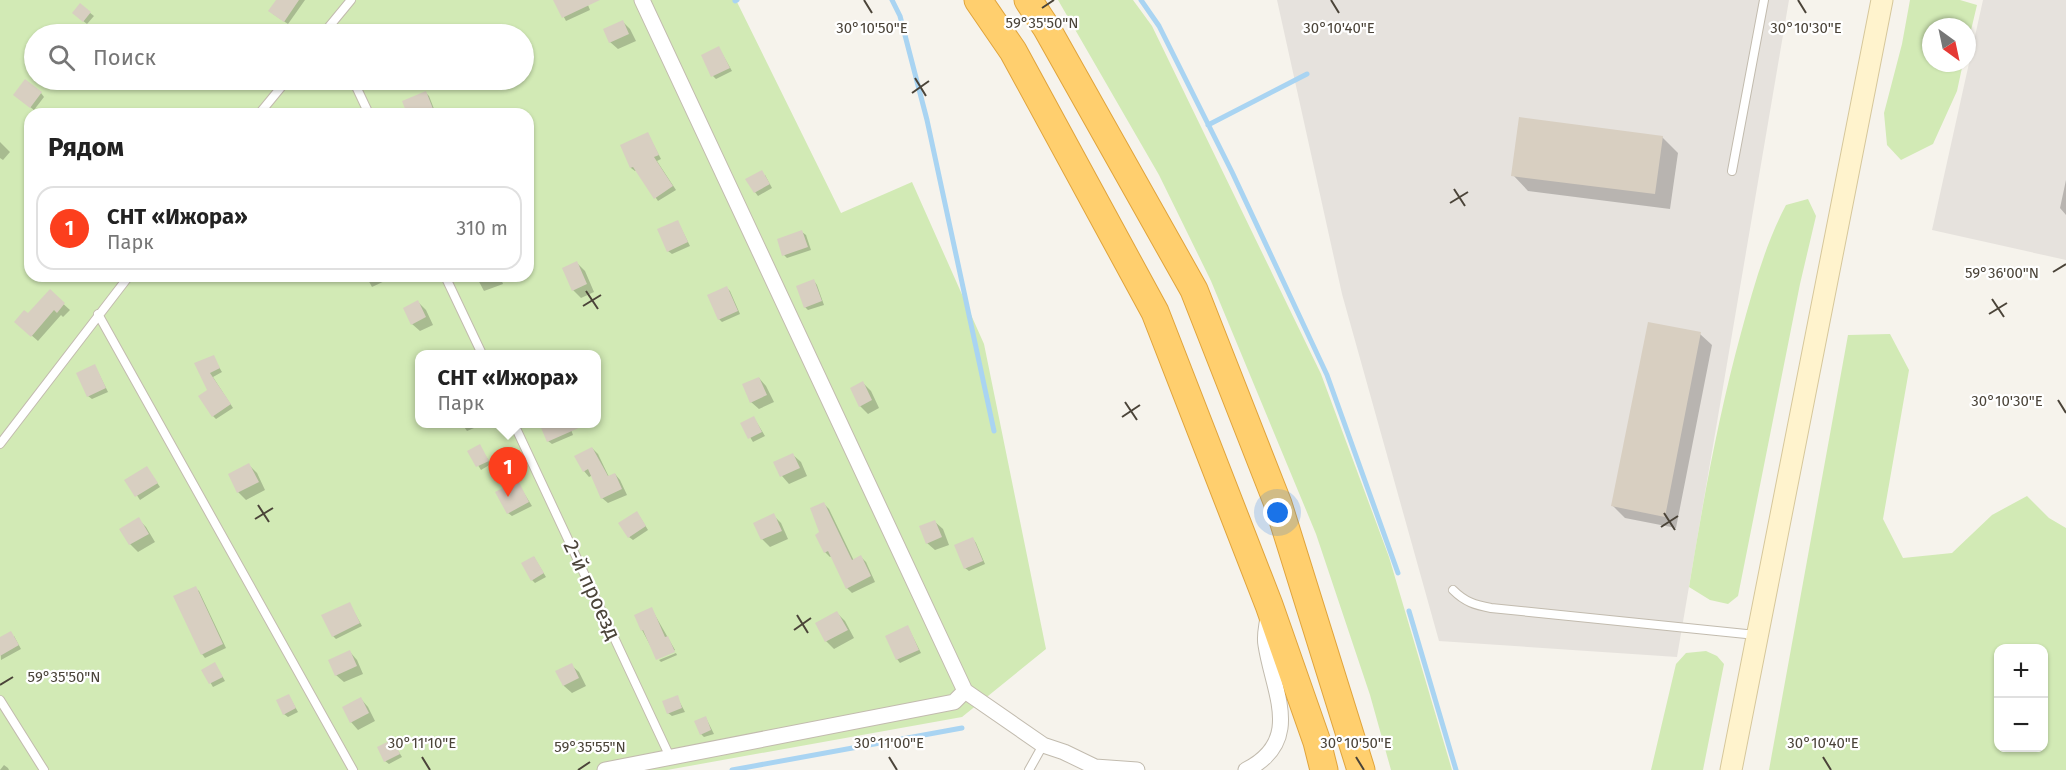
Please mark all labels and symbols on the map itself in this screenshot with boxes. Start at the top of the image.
text: 59°35'50"N [1006,14,1078,32]
north arrow [1922,18,1976,72]
text: 30°10'50"E [836,19,908,37]
text: 30°10'40"E [1303,19,1375,37]
text: 30°10'30"E [1770,19,1842,37]
text: 59°36'00"N [1965,264,2039,282]
text: 30°10'30"E [1971,392,2043,410]
pin: 1 [488,448,528,497]
your location [1263,498,1292,527]
street label: 2-й проезд [558,536,626,644]
text: 59°35'50"N [28,668,100,686]
text: 30°11'10"E [388,734,456,752]
text: 30°11'00"E [854,734,924,752]
text: 30°10'50"E [1320,734,1392,752]
text: 30°10'40"E [1787,734,1859,752]
text: 59°35'55"N [554,738,626,756]

